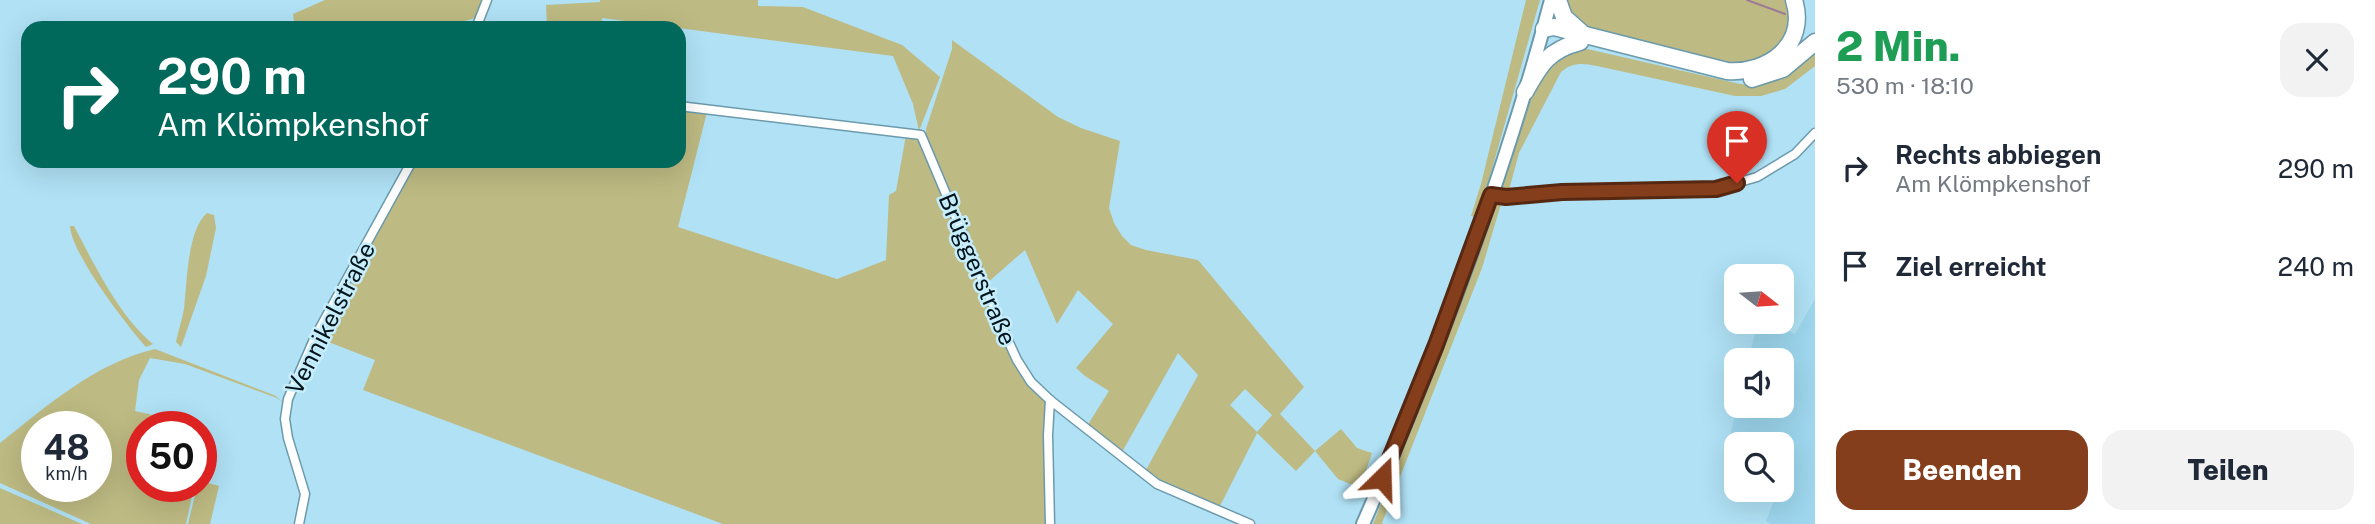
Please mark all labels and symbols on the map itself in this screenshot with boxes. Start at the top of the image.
pin [1707,111,1767,183]
street label: Brüggerstraße [933,189,1023,349]
street label: Vennikelstraße [280,237,380,399]
north arrow [1724,264,1794,334]
speed limit sign: 50 [126,411,217,502]
position arrow [1345,441,1419,515]

